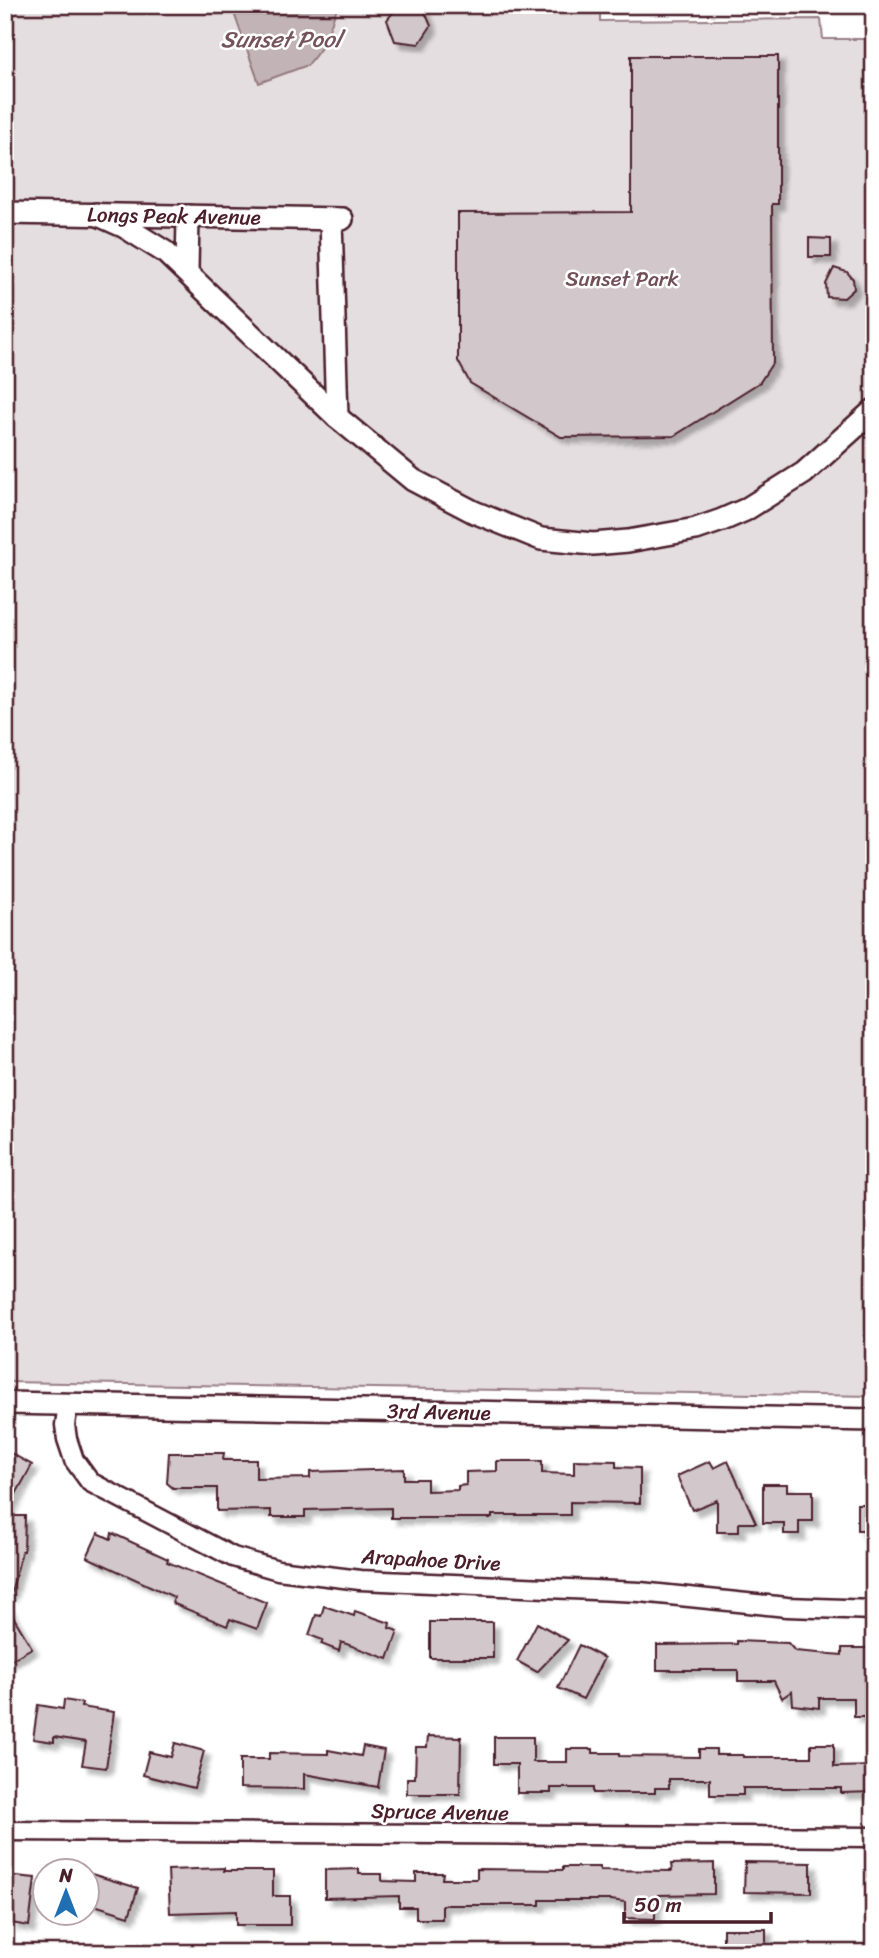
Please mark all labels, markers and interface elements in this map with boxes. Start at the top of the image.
water label: Sunset Pool [221,19,347,60]
street label: Longs Peak Avenue [87,195,261,237]
park label: Sunset Park [565,260,679,298]
street label: 3rd Avenue [387,1392,491,1432]
street label: Arapahoe Drive [360,1537,501,1583]
street label: Spruce Avenue [371,1792,509,1832]
north arrow [32,1856,102,1926]
text: N [58,1859,73,1892]
scale bar [624,1881,770,1925]
text: 50 m [634,1886,682,1924]

